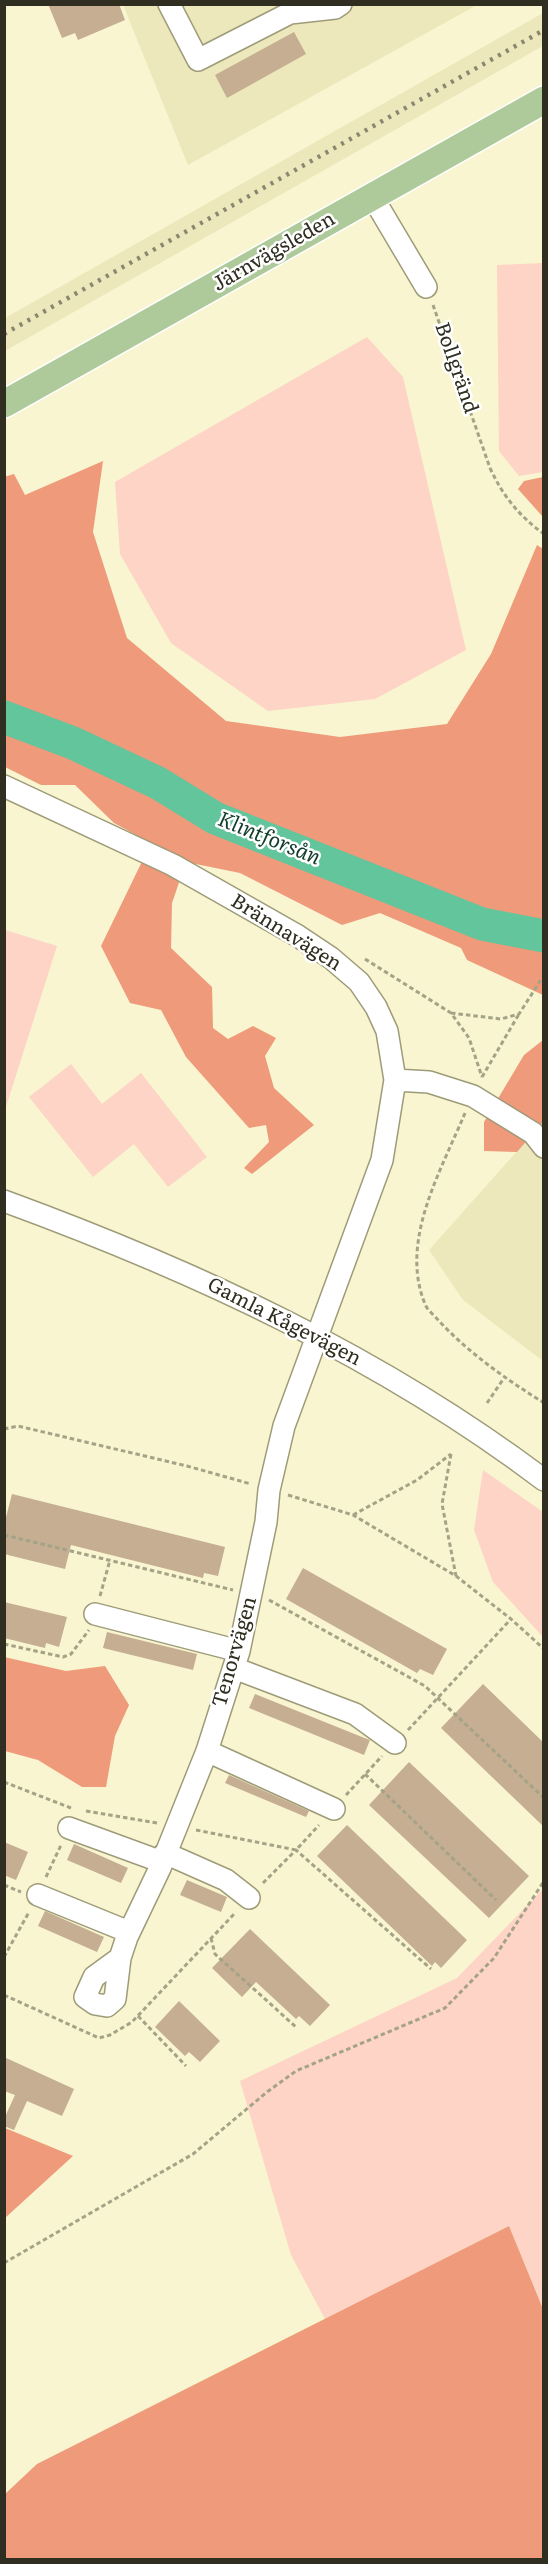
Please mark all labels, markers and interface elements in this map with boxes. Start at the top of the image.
street label: Järnvägsleden [209,207,339,297]
street label: Bollgränd [429,319,483,417]
water label: Klintforsån [214,807,324,871]
street label: Brännavägen [226,889,346,977]
street label: Gamla Kågevägen [203,1273,365,1371]
street label: Tenorvägen [208,1594,262,1710]

